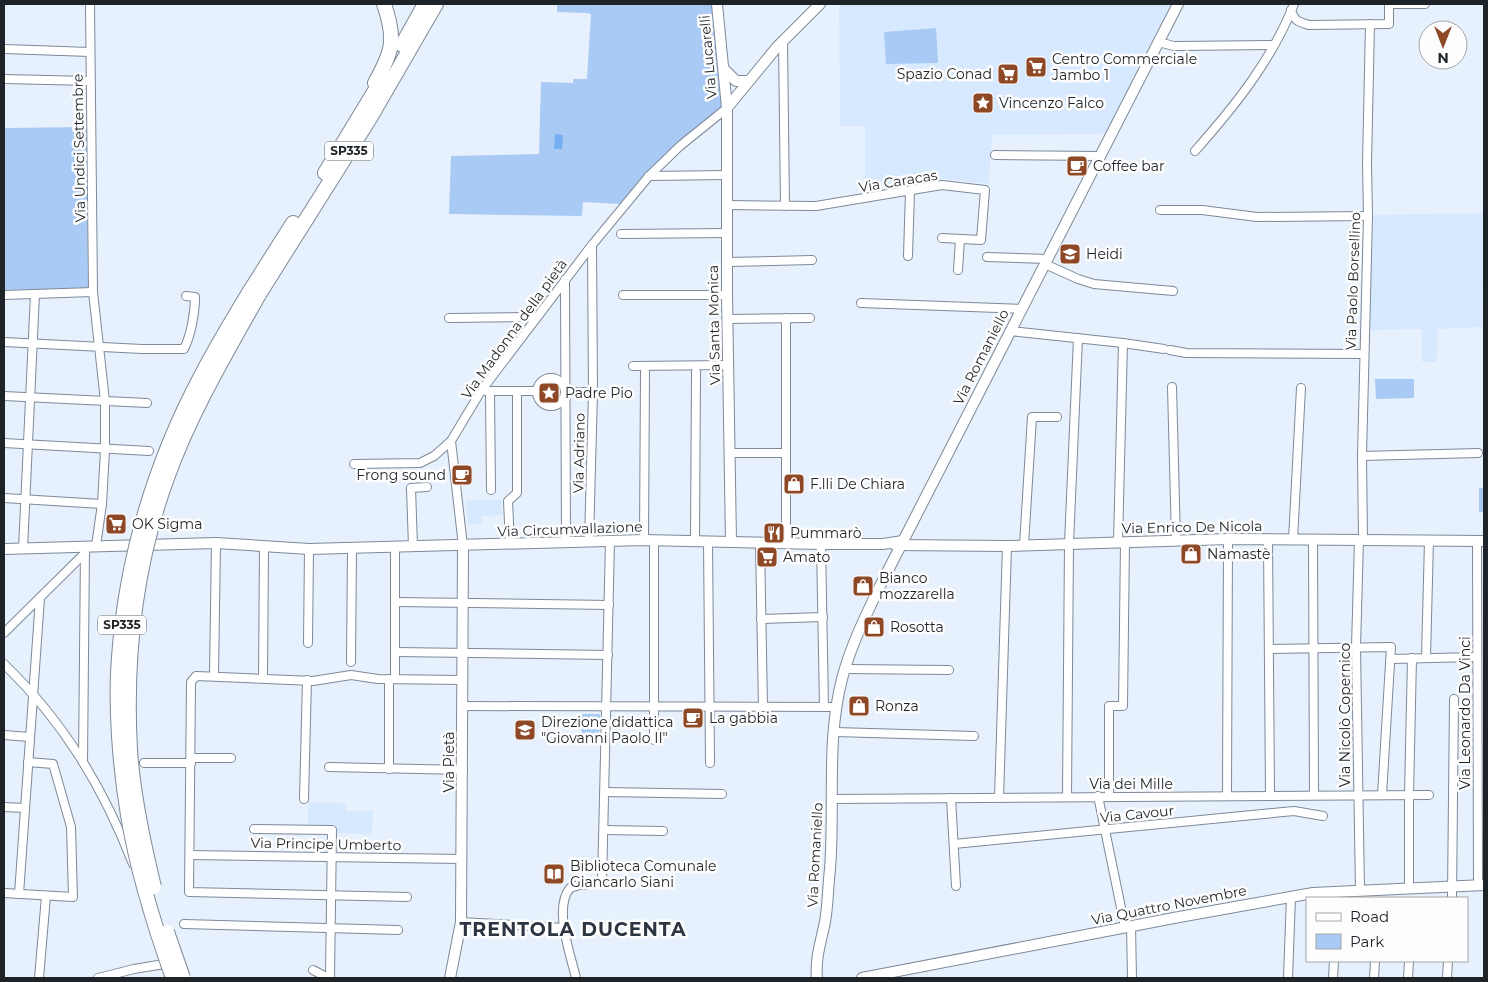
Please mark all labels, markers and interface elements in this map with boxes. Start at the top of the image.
street label: Via Lucarelli [695,14,721,100]
north arrow [1418,20,1468,70]
text: N [1437,49,1449,67]
place label: Centro Commerciale Jambo 1 [1051,50,1197,84]
supermarket icon: Centro Commerciale Jambo 1 [1024,55,1048,79]
supermarket icon: Spazio Conad [996,62,1020,86]
place label: Spazio Conad [897,65,992,83]
street label: Via Undici Settembre [69,73,89,223]
place icon: Vincenzo Falco [971,91,995,115]
place label: Vincenzo Falco [999,94,1104,112]
road number: SP335 [325,142,373,160]
cafe icon: Coffee bar [1065,154,1089,178]
place label: Coffee bar [1093,157,1165,175]
street label: Via Caracas [857,166,939,196]
street label: Via Paolo Borsellino [1342,211,1364,350]
school or university icon: Heidi [1058,242,1082,266]
place label: Heidi [1086,245,1123,263]
street label: Via Madonna della pietà [457,255,571,403]
street label: Via Santa Monica [704,265,724,385]
street label: Via Romaniello [949,306,1013,408]
place icon: Padre Pio [537,381,561,405]
place label: Padre Pio [565,384,633,402]
street label: Via Adriano [569,412,589,493]
cafe icon: Frong sound [450,463,474,487]
place label: Frong sound [356,466,446,484]
shop icon: F.lli De Chiara [782,472,806,496]
place label: F.lli De Chiara [810,475,905,493]
supermarket icon: OK Sigma [104,512,128,536]
place label: OK Sigma [132,515,202,533]
street label: Via Circumvallazione [497,517,643,541]
street label: Via Enrico De Nicola [1121,517,1263,537]
restaurant icon: Pummarò [762,521,786,545]
place label: Pummarò [790,524,862,542]
shop icon: Namastè [1179,542,1203,566]
supermarket icon: Amato [755,545,779,569]
place label: Namastè [1207,545,1270,563]
place label: Amato [783,548,831,566]
place label: Bianco mozzarella [879,569,955,603]
shop icon: Bianco mozzarella [851,574,875,598]
shop icon: Rosotta [862,615,886,639]
road number: SP335 [98,616,146,634]
place label: Rosotta [890,618,944,636]
street label: Via Leonardo Da Vinci [1456,636,1474,790]
street label: Via Nicolò Copernico [1336,642,1354,787]
shop icon: Ronza [847,694,871,718]
place label: Ronza [875,697,919,715]
cafe icon: La gabbia [681,706,705,730]
place label: La gabbia [709,709,778,727]
place label: Direzione didattica "Giovanni Paolo II" [541,713,674,747]
school or university icon: Direzione didattica "Giovanni Paolo II" [513,718,537,742]
street label: Via Pietà [440,731,458,793]
street label: Via dei Mille [1089,775,1173,793]
street label: Via Cavour [1099,801,1175,827]
street label: Via Romaniello [803,802,827,908]
street label: Via Principe Umberto [250,834,402,854]
place label: Biblioteca Comunale Giancarlo Siani [570,857,716,891]
library icon: Biblioteca Comunale Giancarlo Siani [542,862,566,886]
street label: Via Quattro Novembre [1090,881,1248,929]
legend [1306,897,1468,962]
text: Road [1350,907,1389,926]
district label: TRENTOLA DUCENTA [459,918,687,941]
text: Park [1350,932,1384,951]

